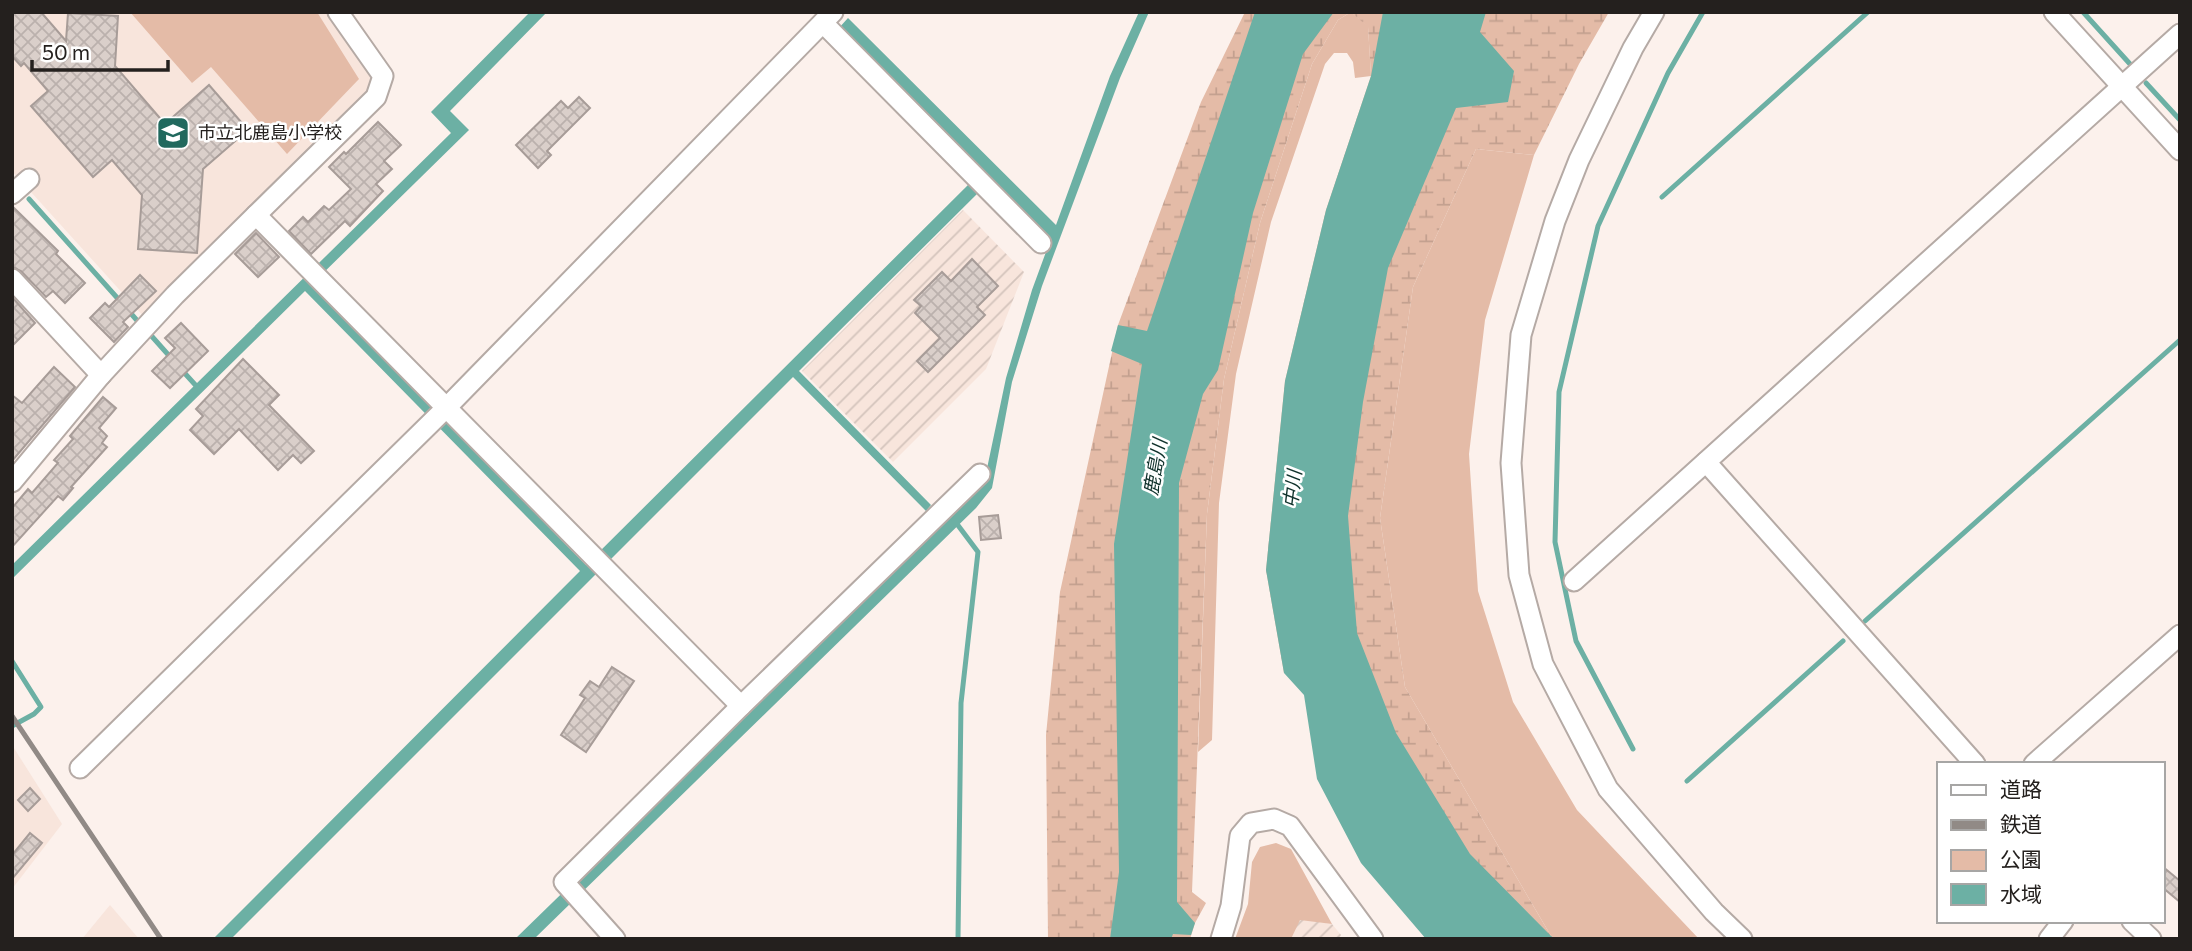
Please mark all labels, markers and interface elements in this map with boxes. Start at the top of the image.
scale bar [32,28,168,72]
text: 50 m [42,39,90,64]
school or university icon: 市立北鹿島小学校 [154,114,192,152]
place label: 市立北鹿島小学校 [198,121,342,143]
water label: 鹿島川 [1138,435,1171,497]
water label: 中川 [1278,467,1305,509]
legend [1937,762,2164,923]
text: 道路 [2000,776,2042,801]
text: 鉄道 [2000,811,2042,836]
text: 公園 [2000,846,2042,871]
text: 水域 [2000,881,2042,906]

